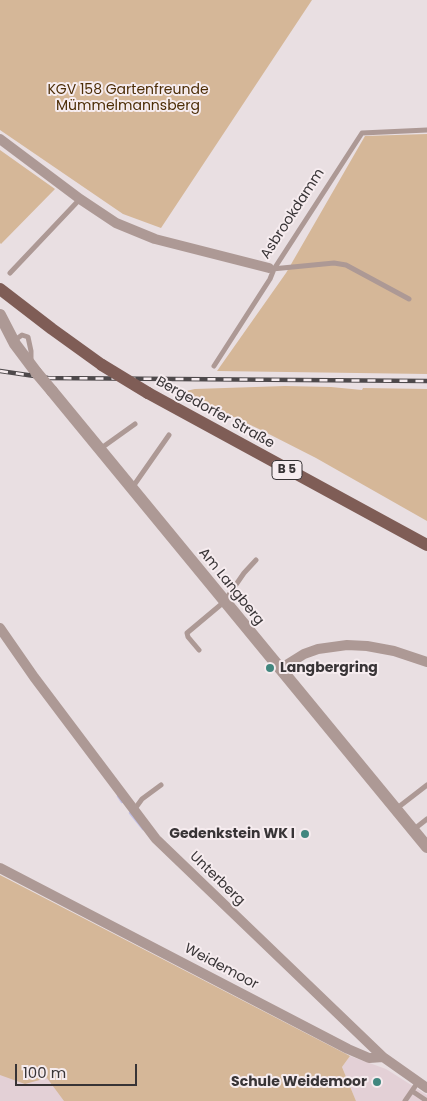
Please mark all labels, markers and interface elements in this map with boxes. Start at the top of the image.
park label: KGV 158 Gartenfreunde Mümmelmannsberg [47,82,209,114]
street label: Asbrookdamm [258,166,328,262]
street label: Bergedorfer Straße [153,373,277,453]
road number: B 5 [272,460,302,480]
street label: Am Langberg [195,545,267,629]
place label: Langbergring [280,660,378,676]
marker: Langbergring [264,662,276,674]
place label: Gedenkstein WK I [169,826,295,842]
marker: Gedenkstein WK I [299,828,311,840]
street label: Unterberg [186,849,248,909]
street label: Weidemoor [181,940,261,994]
scale bar [18,1054,140,1086]
text: 100 m [23,1062,66,1083]
place label: Schule Weidemoor [231,1074,367,1090]
marker: Schule Weidemoor [371,1076,383,1088]

